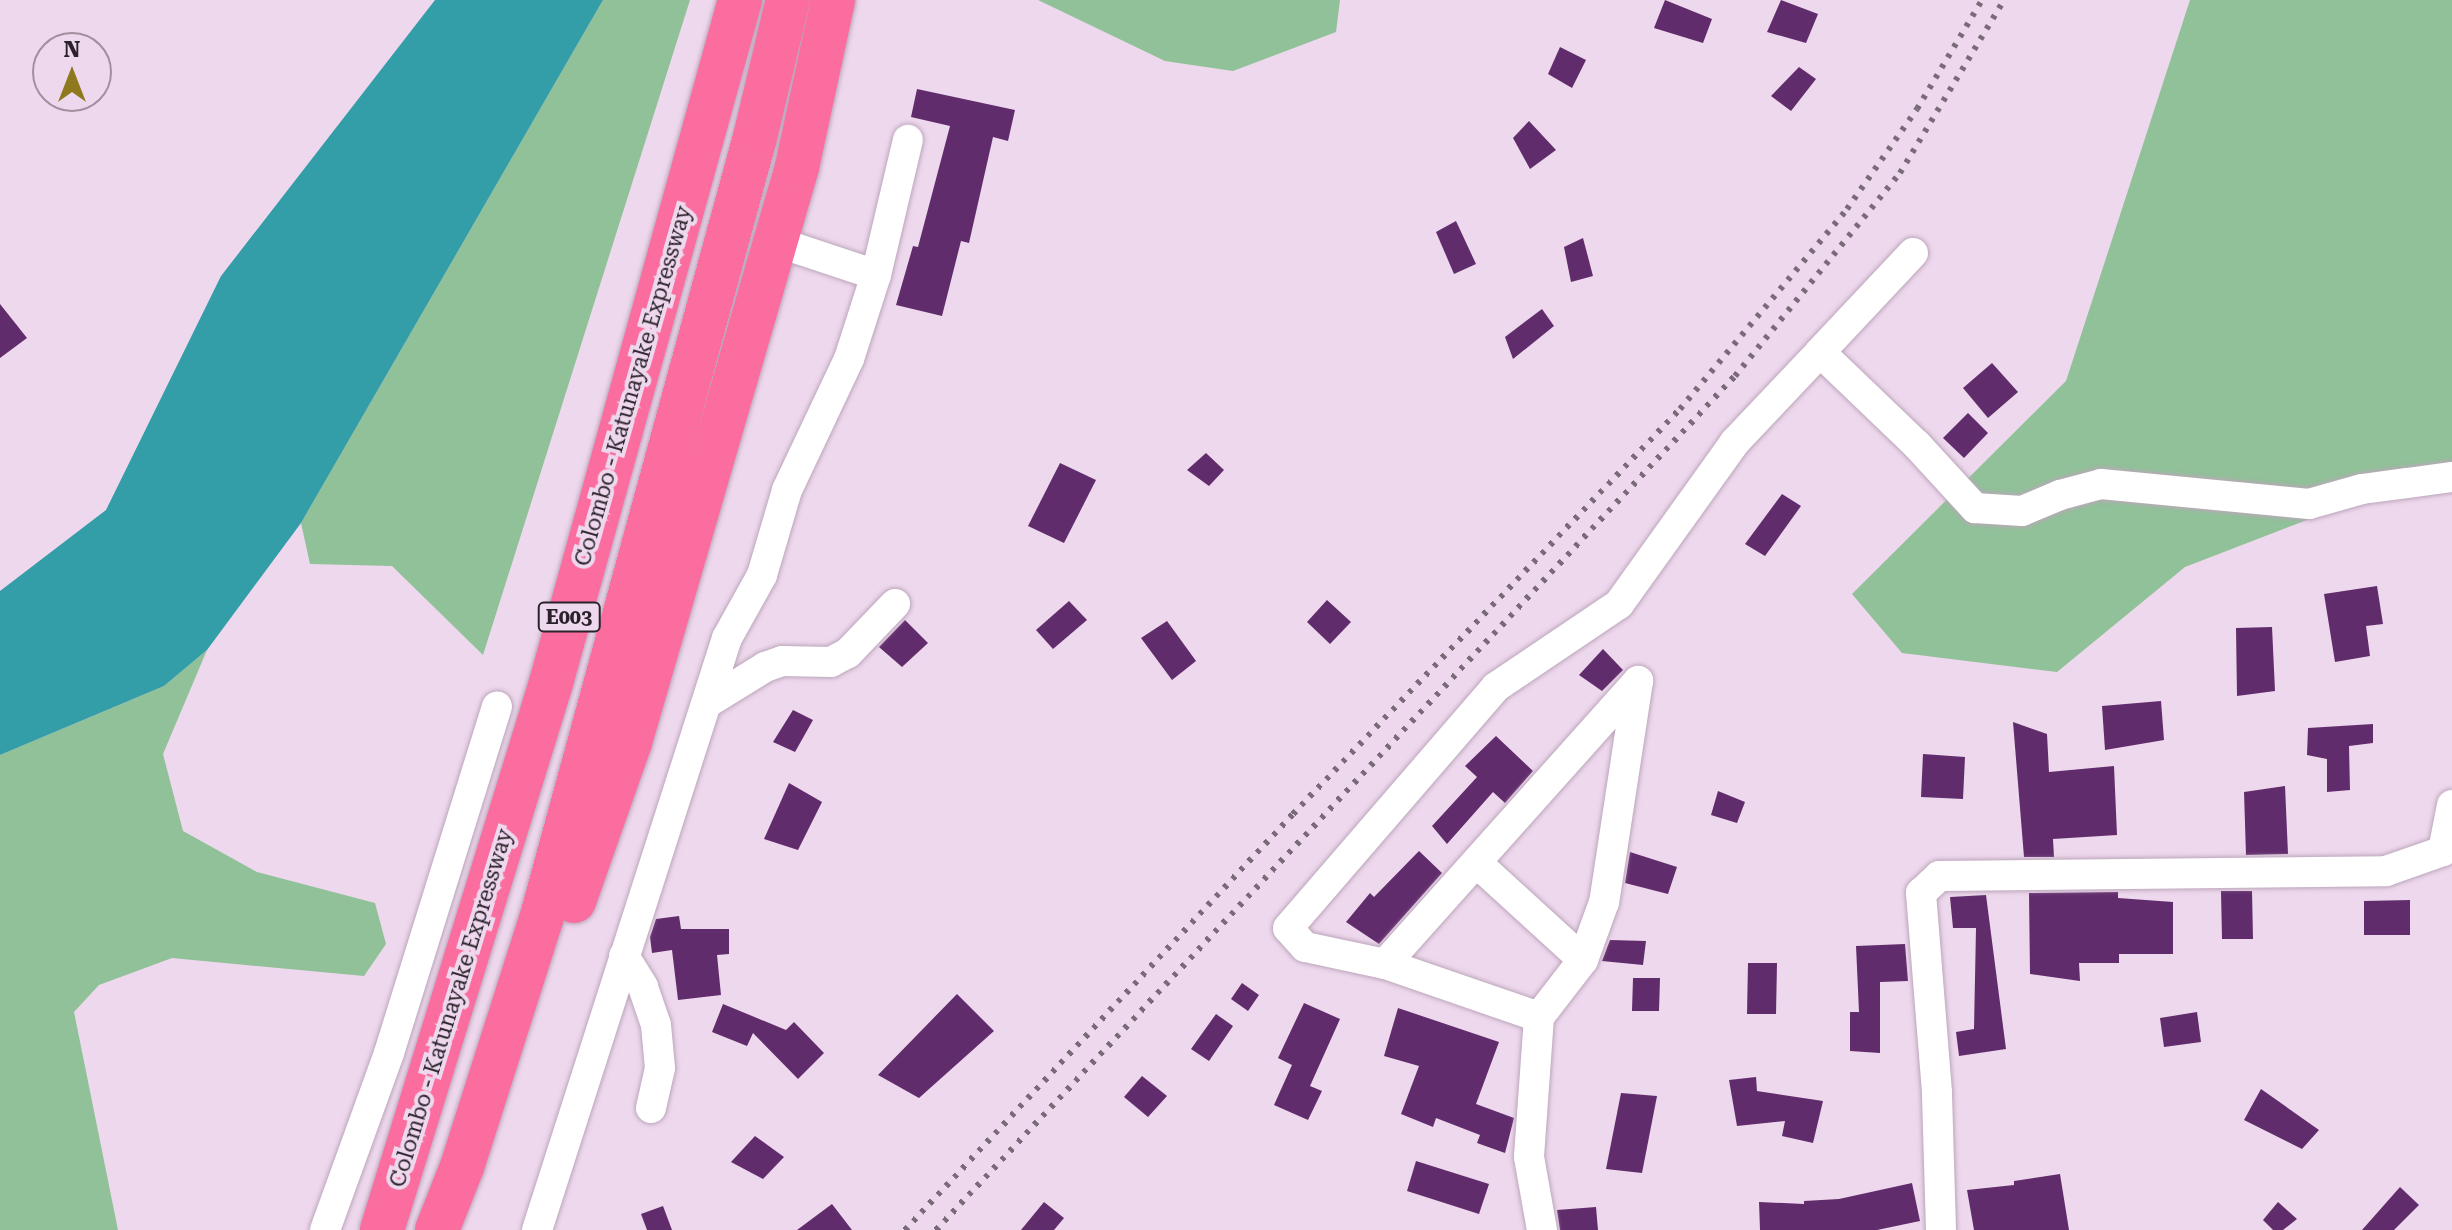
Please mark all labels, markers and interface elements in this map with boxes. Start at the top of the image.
north arrow [32,32,112,112]
text: N [64,37,80,62]
street label: Colombo - Katunayake Expressway [569,203,697,569]
road number: E003 [537,601,601,633]
street label: Colombo - Katunayake Expressway [384,826,518,1190]

